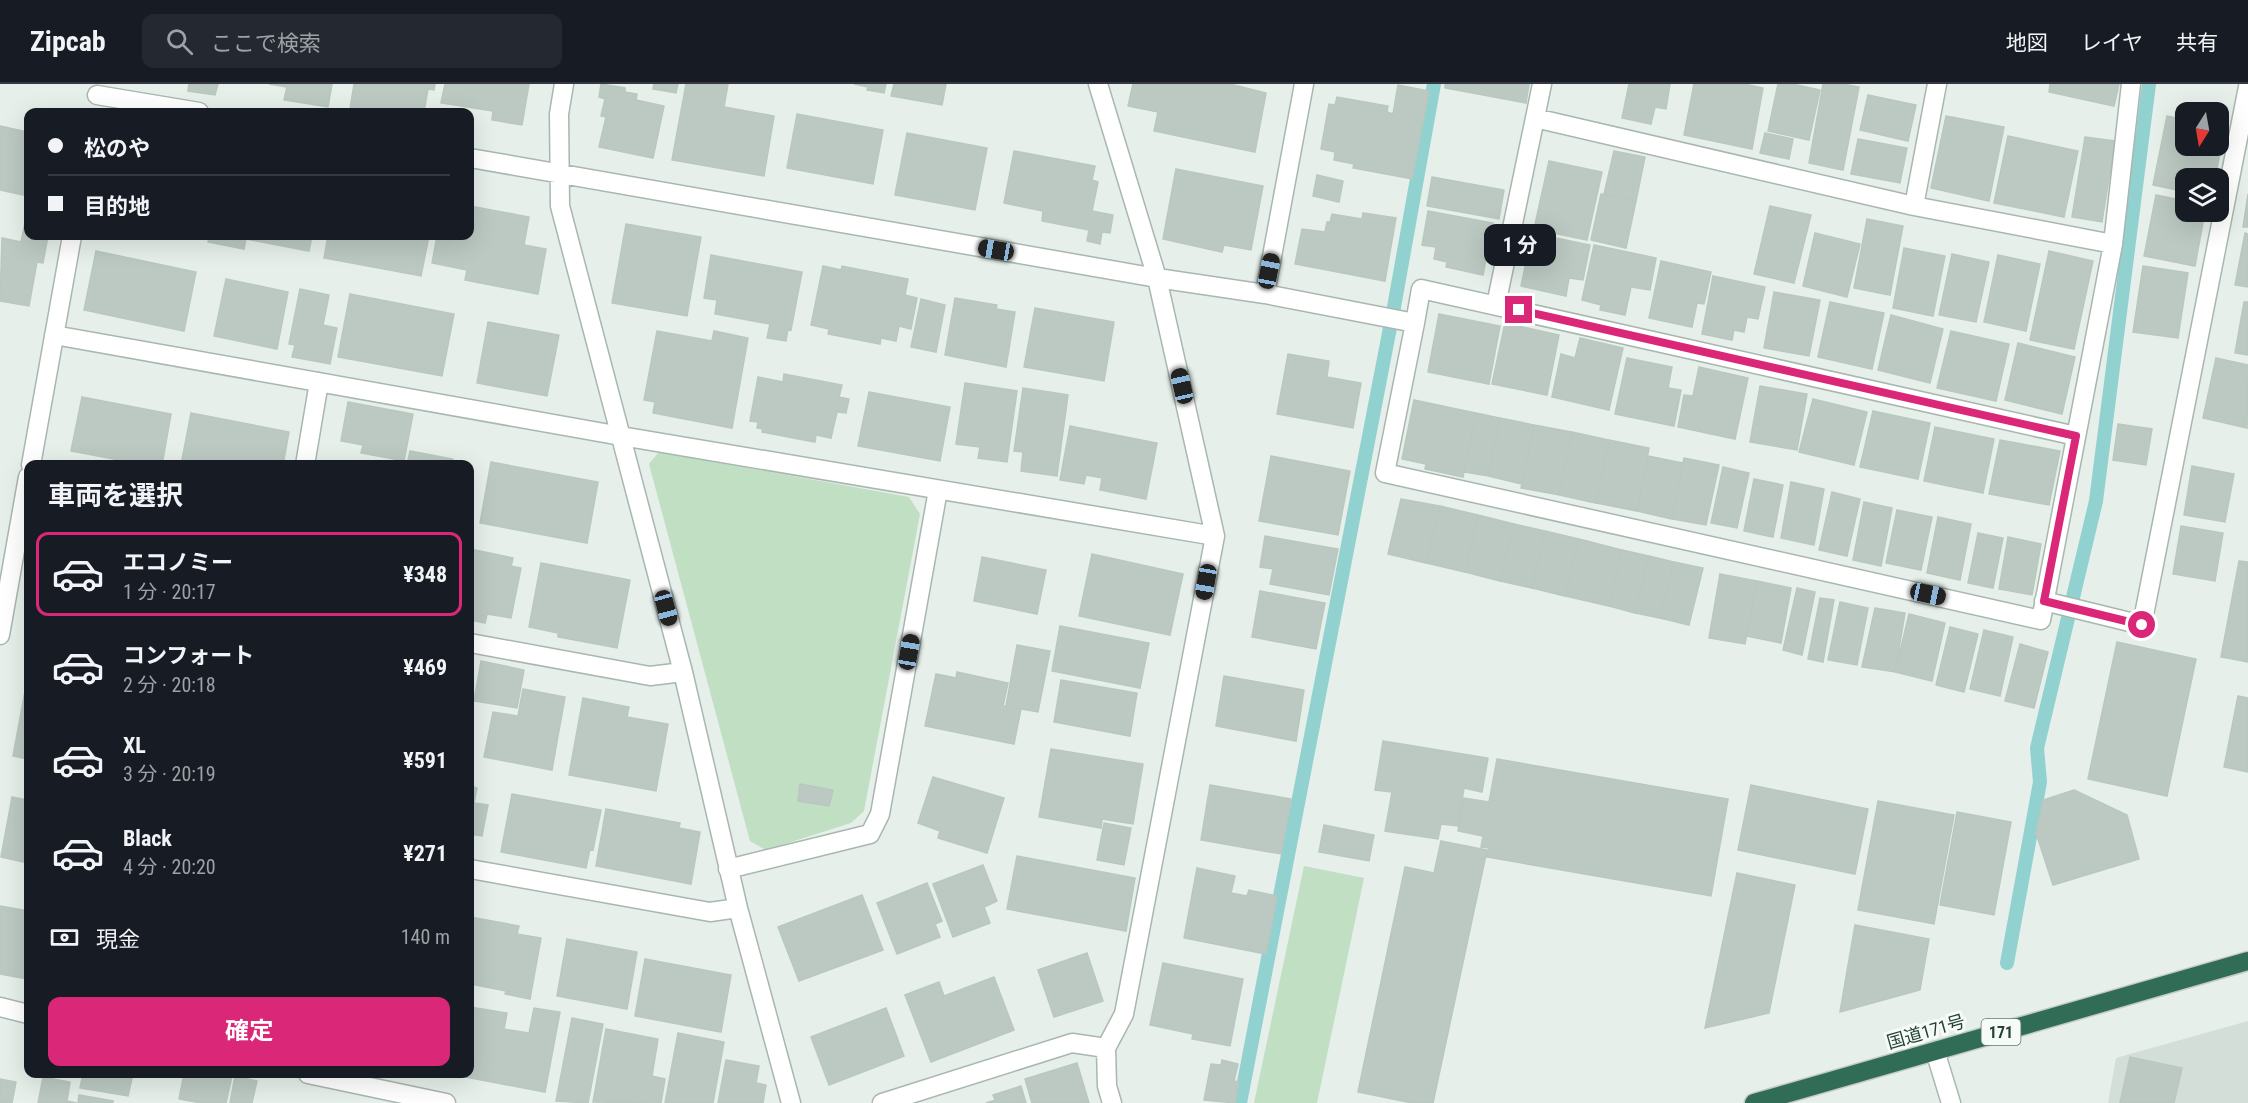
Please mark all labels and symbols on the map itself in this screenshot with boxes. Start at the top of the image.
north arrow [2175,102,2229,156]
callout: 1 分 [1483,223,1555,265]
car [977,238,1015,262]
car [1257,252,1281,290]
route end [1505,296,1532,323]
car [1169,366,1195,406]
car [1194,563,1218,601]
car [1909,581,1947,607]
car [653,588,679,628]
route start [2128,611,2155,638]
car [897,633,921,671]
street label: 国道171号 [1884,1010,1968,1053]
road number: 171 [1982,1019,2020,1045]

